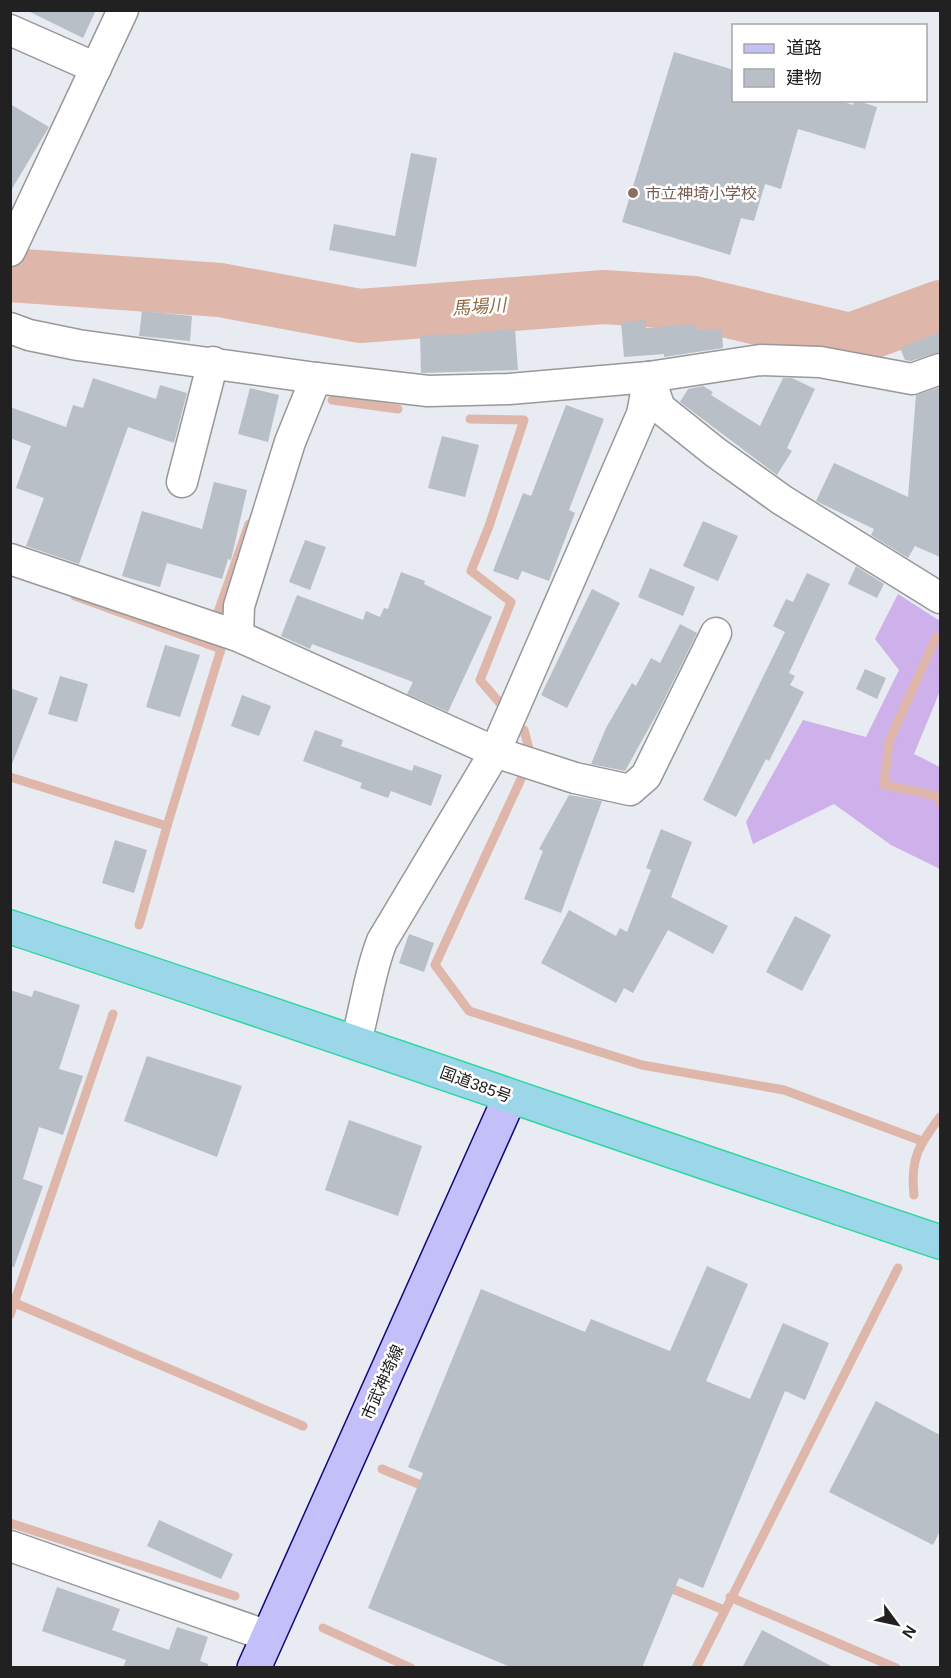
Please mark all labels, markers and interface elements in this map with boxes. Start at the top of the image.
legend [732,24,927,102]
text: 道路 [786,38,822,58]
text: 建物 [786,68,822,88]
place label: 市立神埼小学校 [645,185,757,202]
marker: 市立神埼小学校 [626,186,640,200]
water label: 馬場川 [451,295,509,319]
street label: 国道385号 [438,1064,514,1105]
street label: 市武神埼線 [358,1342,406,1422]
north arrow [867,1594,927,1654]
text: N [899,1622,919,1641]

